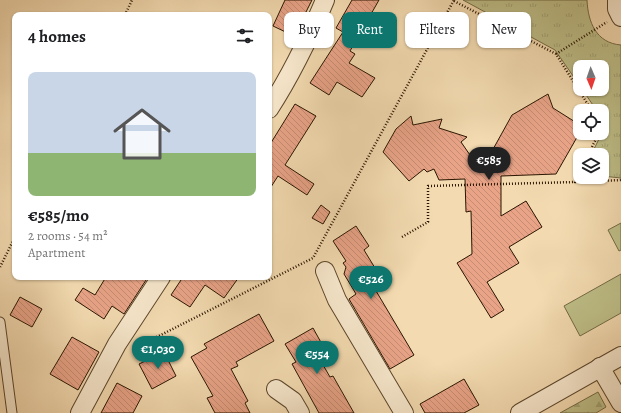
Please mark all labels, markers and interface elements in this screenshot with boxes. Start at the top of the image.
chip: Buy [284,12,334,48]
chip: Rent [342,12,397,48]
chip: Filters [405,12,469,48]
chip: New [477,12,531,48]
text: 4 homes [28,25,86,48]
icon: filters [234,25,256,47]
north arrow [573,60,609,96]
map controls [573,60,609,184]
icon: home [106,98,178,170]
button: locate [573,104,609,140]
pin: €585 [465,147,513,181]
button: layers [573,148,609,184]
text: €585 [477,151,501,168]
text: €585/mo [28,204,89,227]
text: 2 rooms · 54 m² [28,227,107,244]
text: Apartment [28,244,86,261]
pin: €526 [347,266,395,300]
text: €526 [358,270,384,287]
pin: €1,030 [125,336,191,370]
text: €1,030 [141,340,175,357]
pin: €554 [293,341,341,375]
text: €554 [305,345,329,362]

